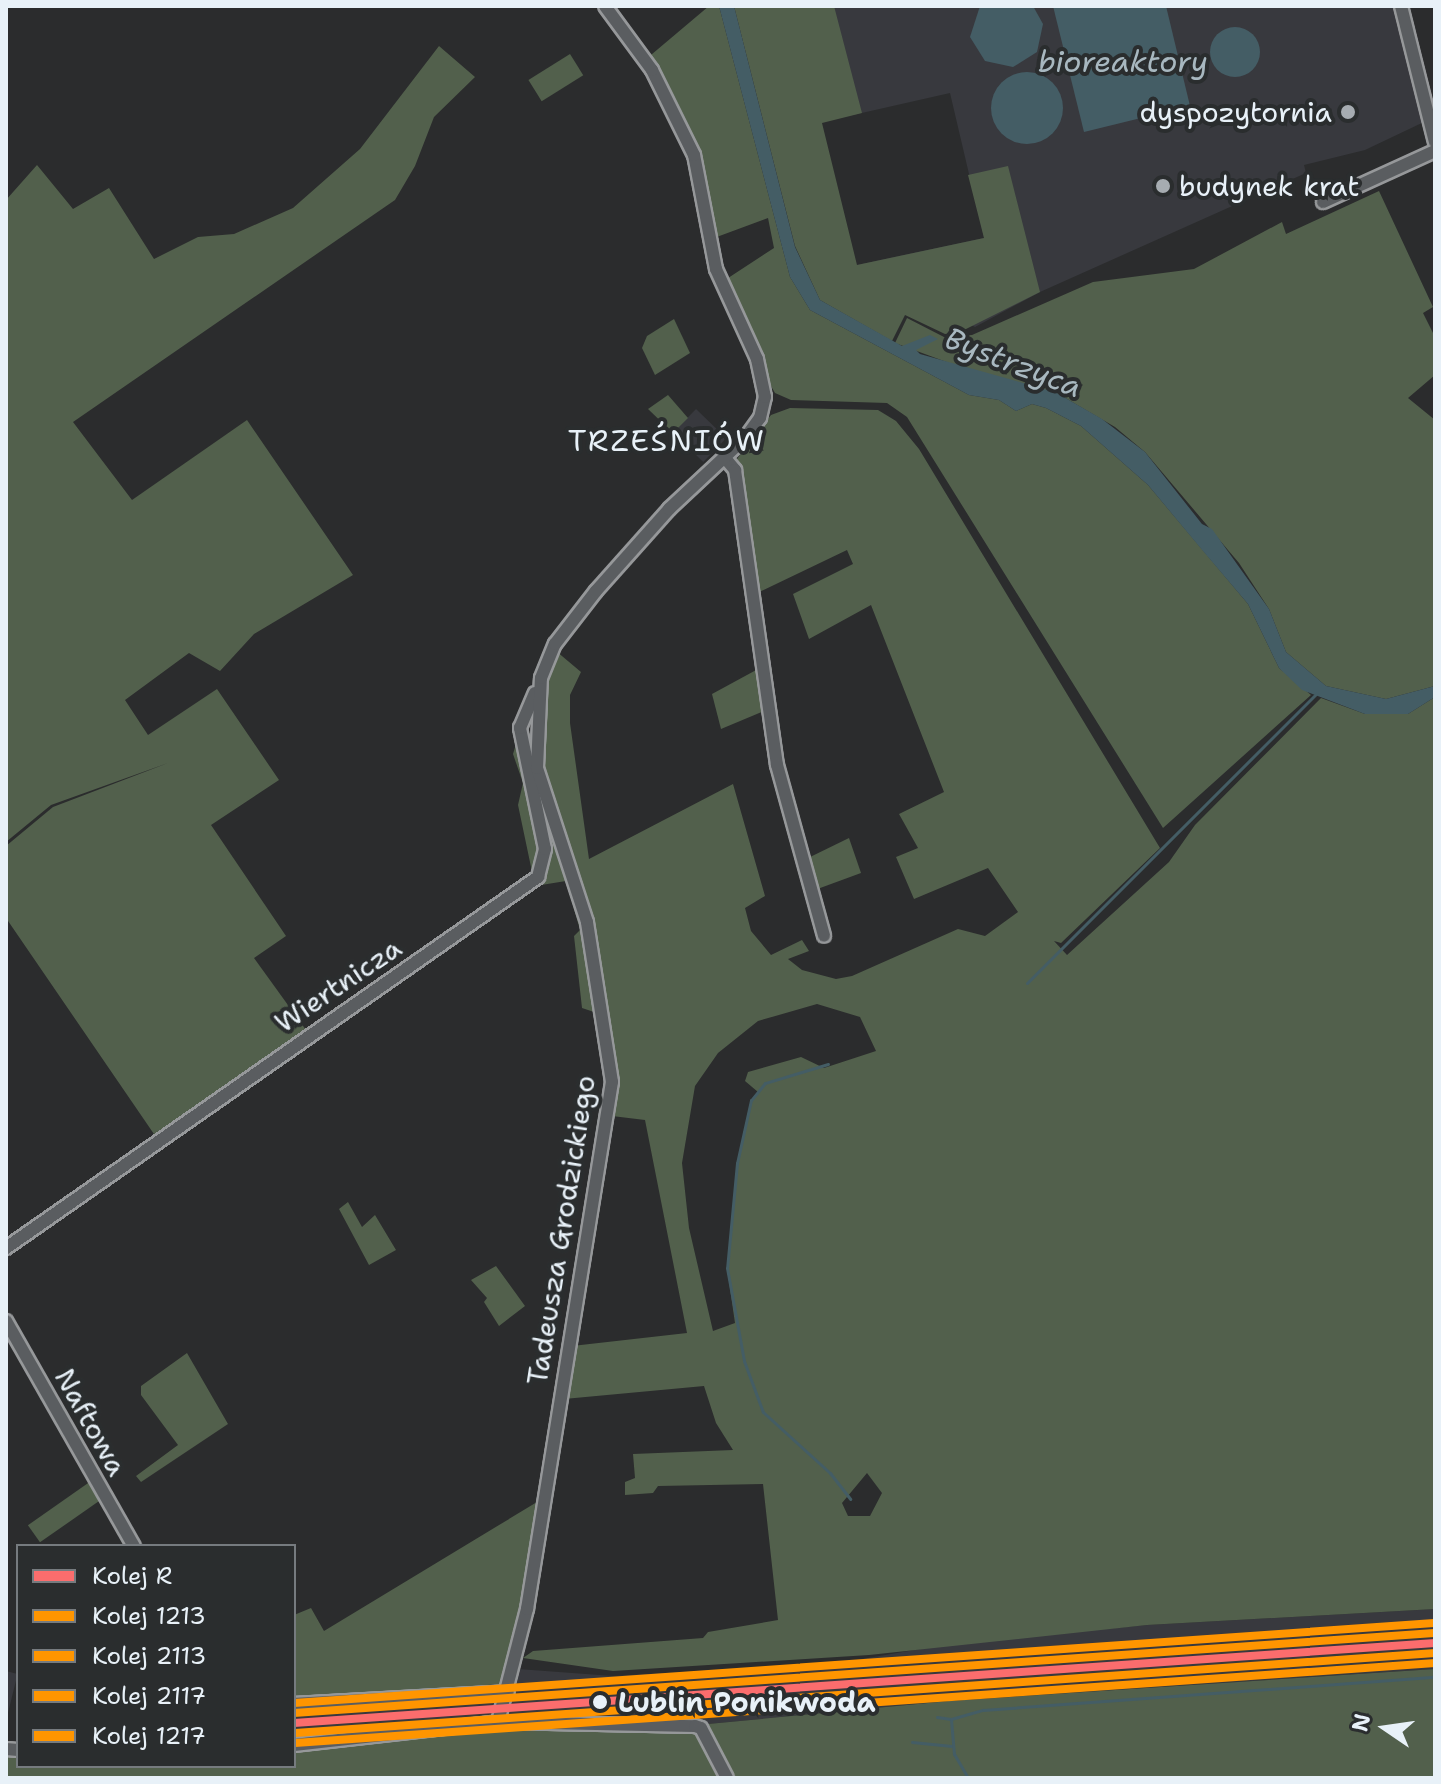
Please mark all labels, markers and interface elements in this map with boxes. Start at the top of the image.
water label: bioreaktory [1038,44,1208,80]
place label: dyspozytornia [1139,95,1332,129]
marker: dyspozytornia [1339,103,1357,121]
place label: budynek krat [1179,169,1359,203]
marker: budynek krat [1154,177,1172,195]
water label: Bystrzyca [939,320,1087,406]
district label: TRZEŚNIÓW [568,423,766,459]
street label: Wiertnicza [268,930,408,1040]
street label: Tadeusza Grodzickiego [520,1073,602,1387]
street label: Naftowa [48,1363,134,1481]
legend [16,1544,296,1768]
text: Kolej R [92,1560,172,1592]
text: Kolej 1213 [92,1600,206,1632]
text: Kolej 2113 [92,1640,206,1672]
text: Kolej 2117 [92,1680,206,1712]
place label: Lublin Ponikwoda [618,1685,876,1719]
north arrow [1345,1688,1425,1768]
marker: Lublin Ponikwoda [589,1691,611,1713]
text: N [1345,1711,1377,1734]
text: Kolej 1217 [92,1720,206,1752]

